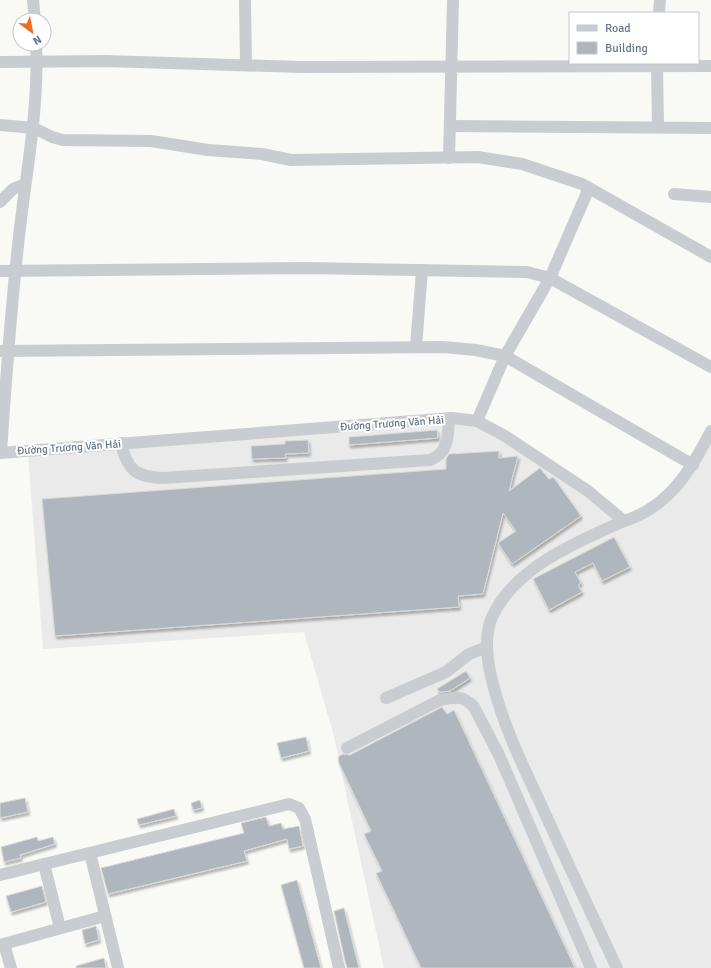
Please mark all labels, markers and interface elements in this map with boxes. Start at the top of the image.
north arrow [12,12,52,52]
legend [569,12,699,64]
text: Road [605,21,631,36]
text: N [30,33,44,48]
text: Building [605,41,648,56]
street label: Đường Trương Văn Hải [340,413,444,434]
street label: Đường Trương Văn Hải [17,437,121,458]

